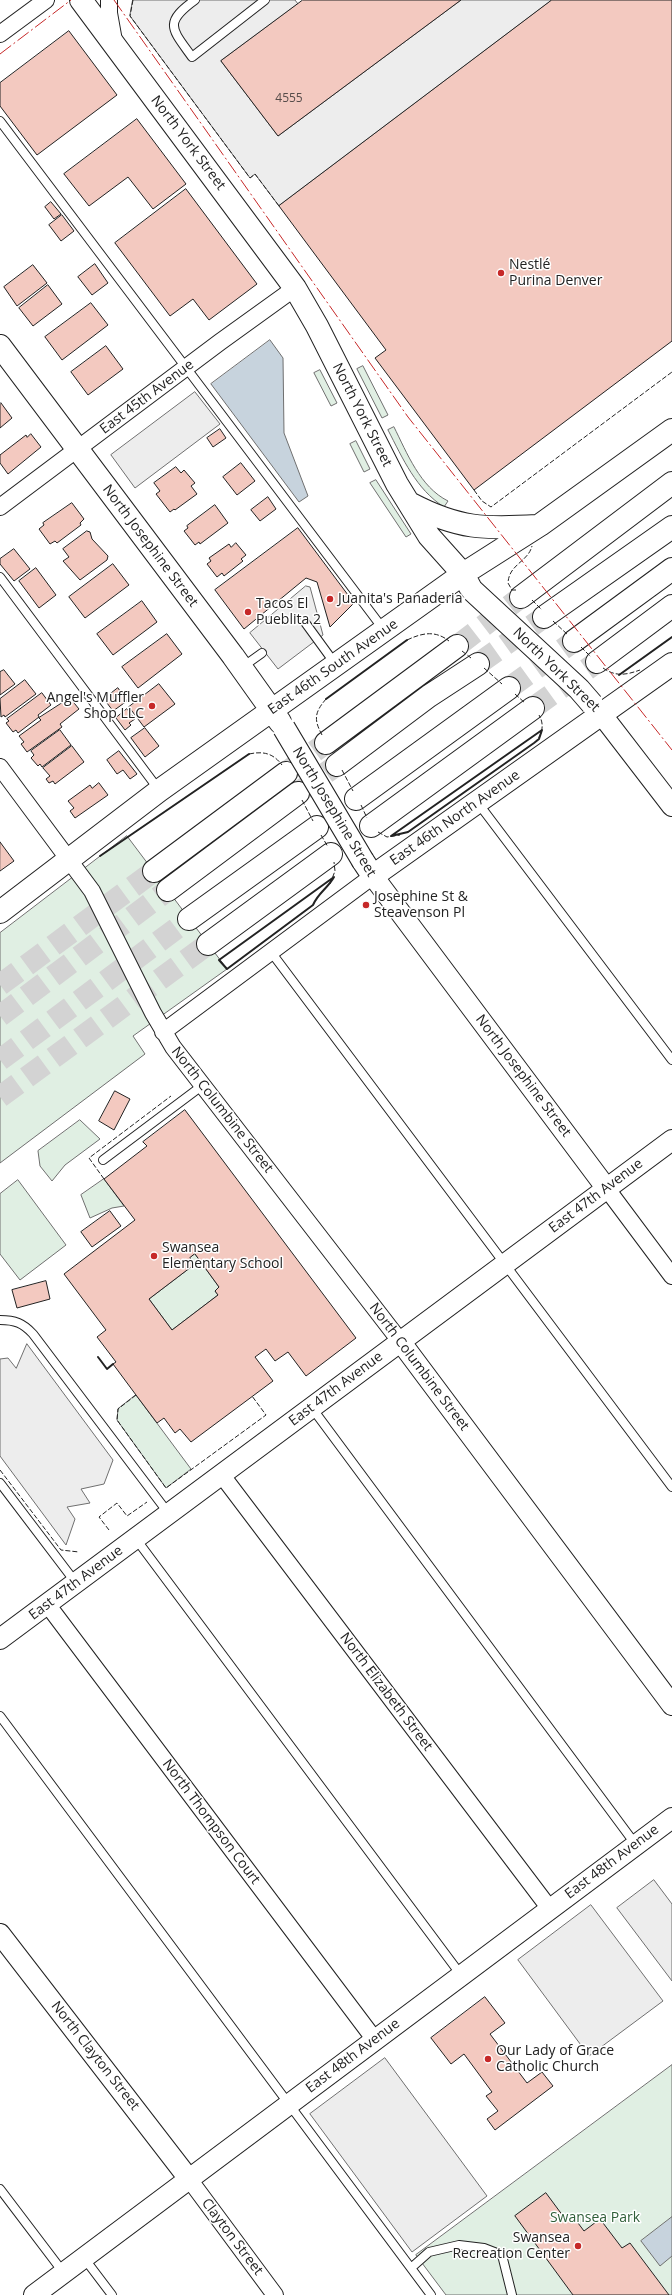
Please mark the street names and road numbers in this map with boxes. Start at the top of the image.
street label: North York Street [147,92,229,194]
street label: East 45th Avenue [97,356,197,438]
street label: North York Street [329,360,395,470]
street label: North Josephine Street [99,482,201,610]
street label: East 46th South Avenue [265,616,401,718]
street label: North York Street [509,624,603,716]
street label: North Josephine Street [289,744,379,880]
street label: East 46th North Avenue [387,767,523,869]
street label: North Josephine Street [472,1012,574,1140]
street label: North Columbine Street [168,1044,276,1176]
street label: East 47th Avenue [546,1155,646,1237]
street label: North Columbine Street [365,1300,473,1434]
street label: East 47th Avenue [286,1348,386,1430]
street label: East 47th Avenue [26,1542,126,1624]
street label: North Elizabeth Street [336,1630,436,1754]
street label: North Thompson Court [159,1756,263,1888]
street label: East 48th Avenue [562,1821,662,1903]
street label: North Clayton Street [47,1998,143,2114]
street label: East 48th Avenue [303,2015,403,2097]
street label: Clayton Street [198,2195,266,2279]

